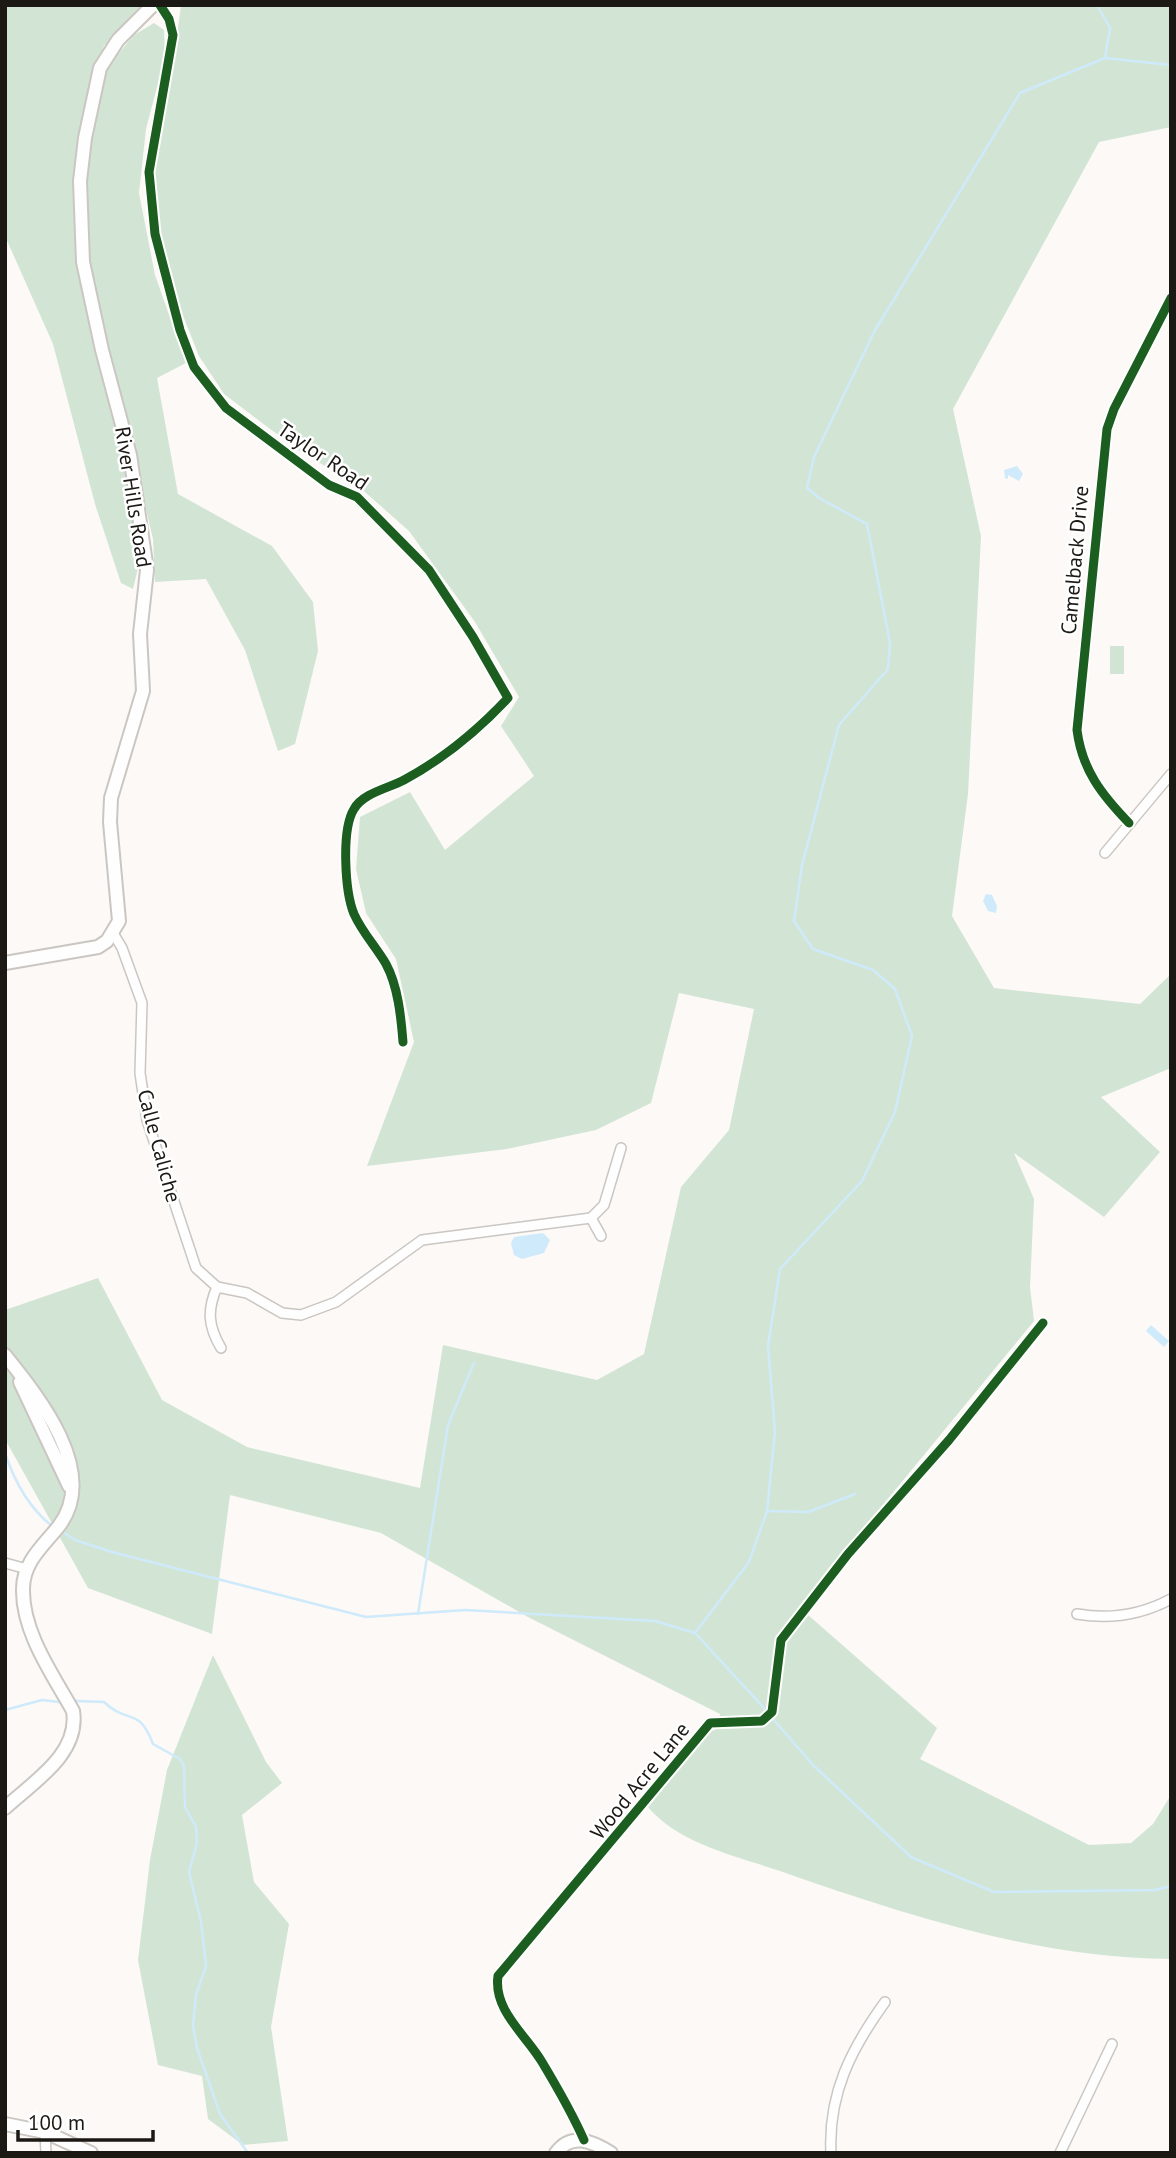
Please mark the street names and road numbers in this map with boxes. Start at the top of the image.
street label: Taylor Road [273,415,374,496]
street label: River Hills Road [109,425,158,569]
street label: Camelback Drive [1055,484,1094,635]
street label: Calle Caliche [131,1086,188,1205]
street label: Wood Acre Lane [584,1717,695,1845]

